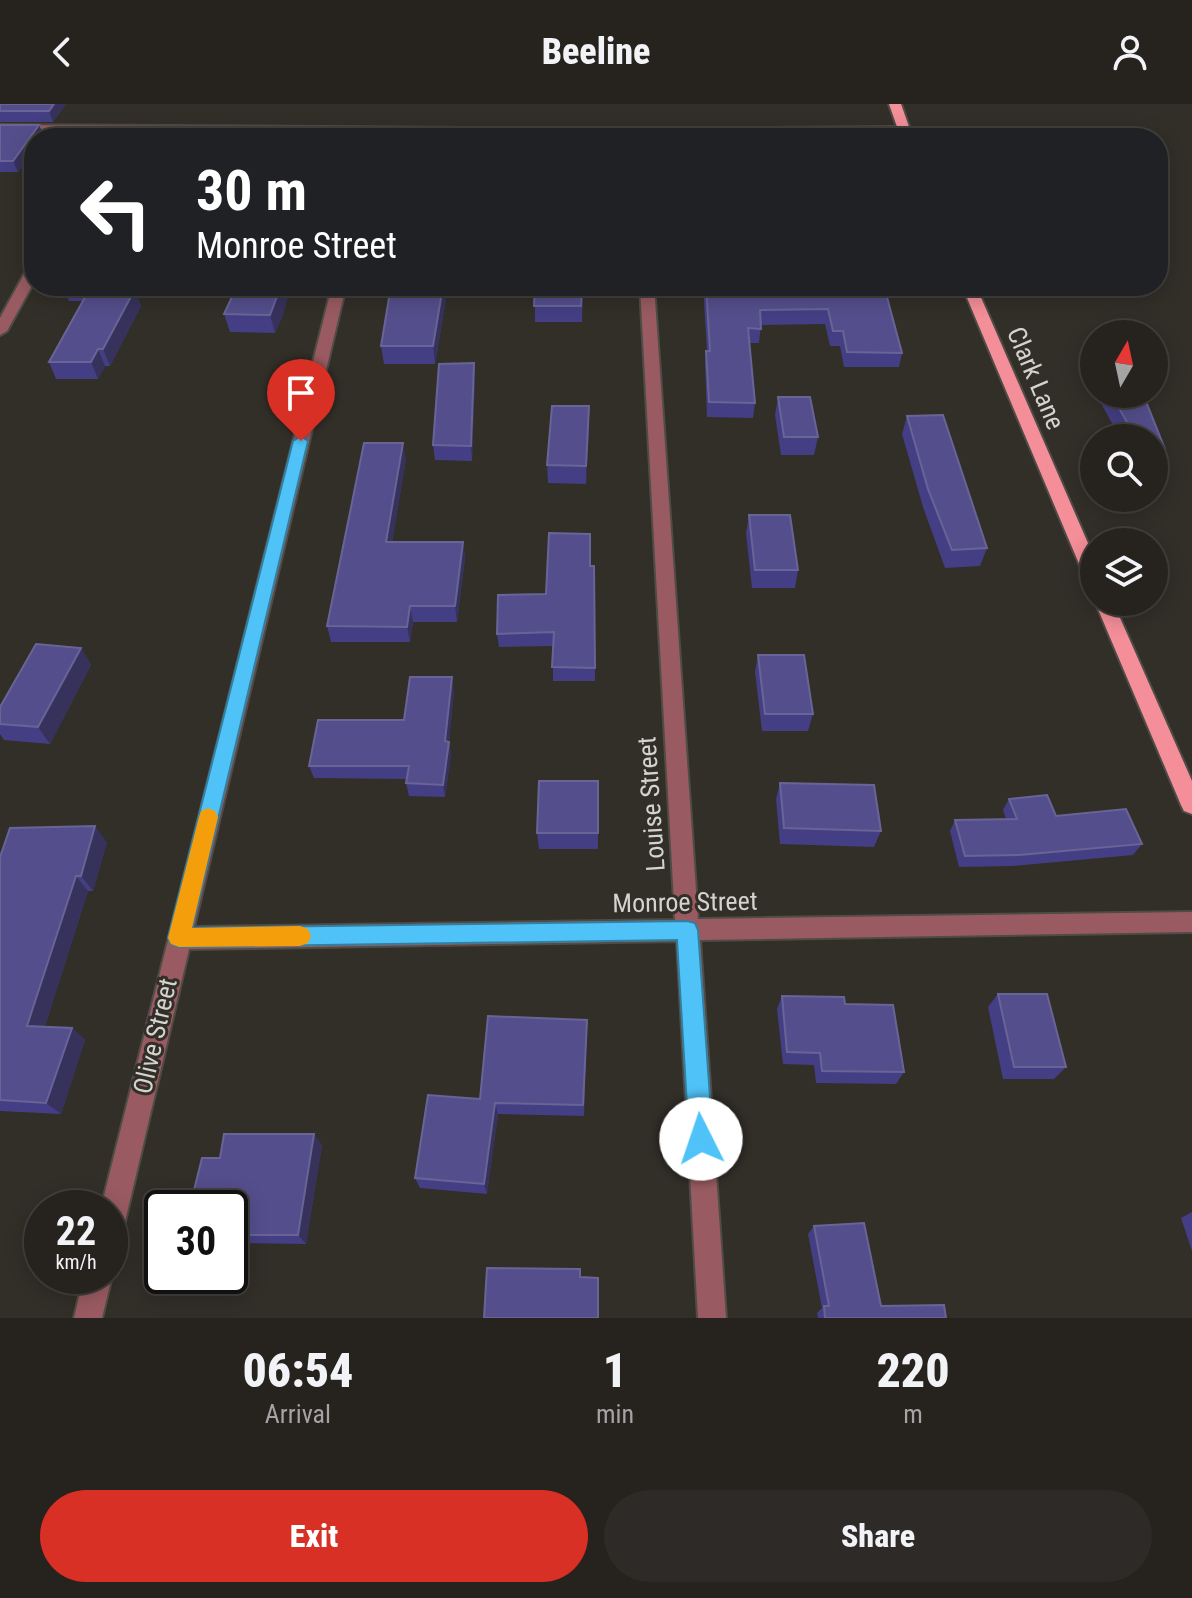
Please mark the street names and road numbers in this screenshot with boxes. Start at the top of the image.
street label: Clark Lane [1001,322,1071,434]
street label: Louise Street [631,736,671,872]
street label: Monroe Street [612,886,758,918]
street label: Olive Street [127,975,183,1097]

